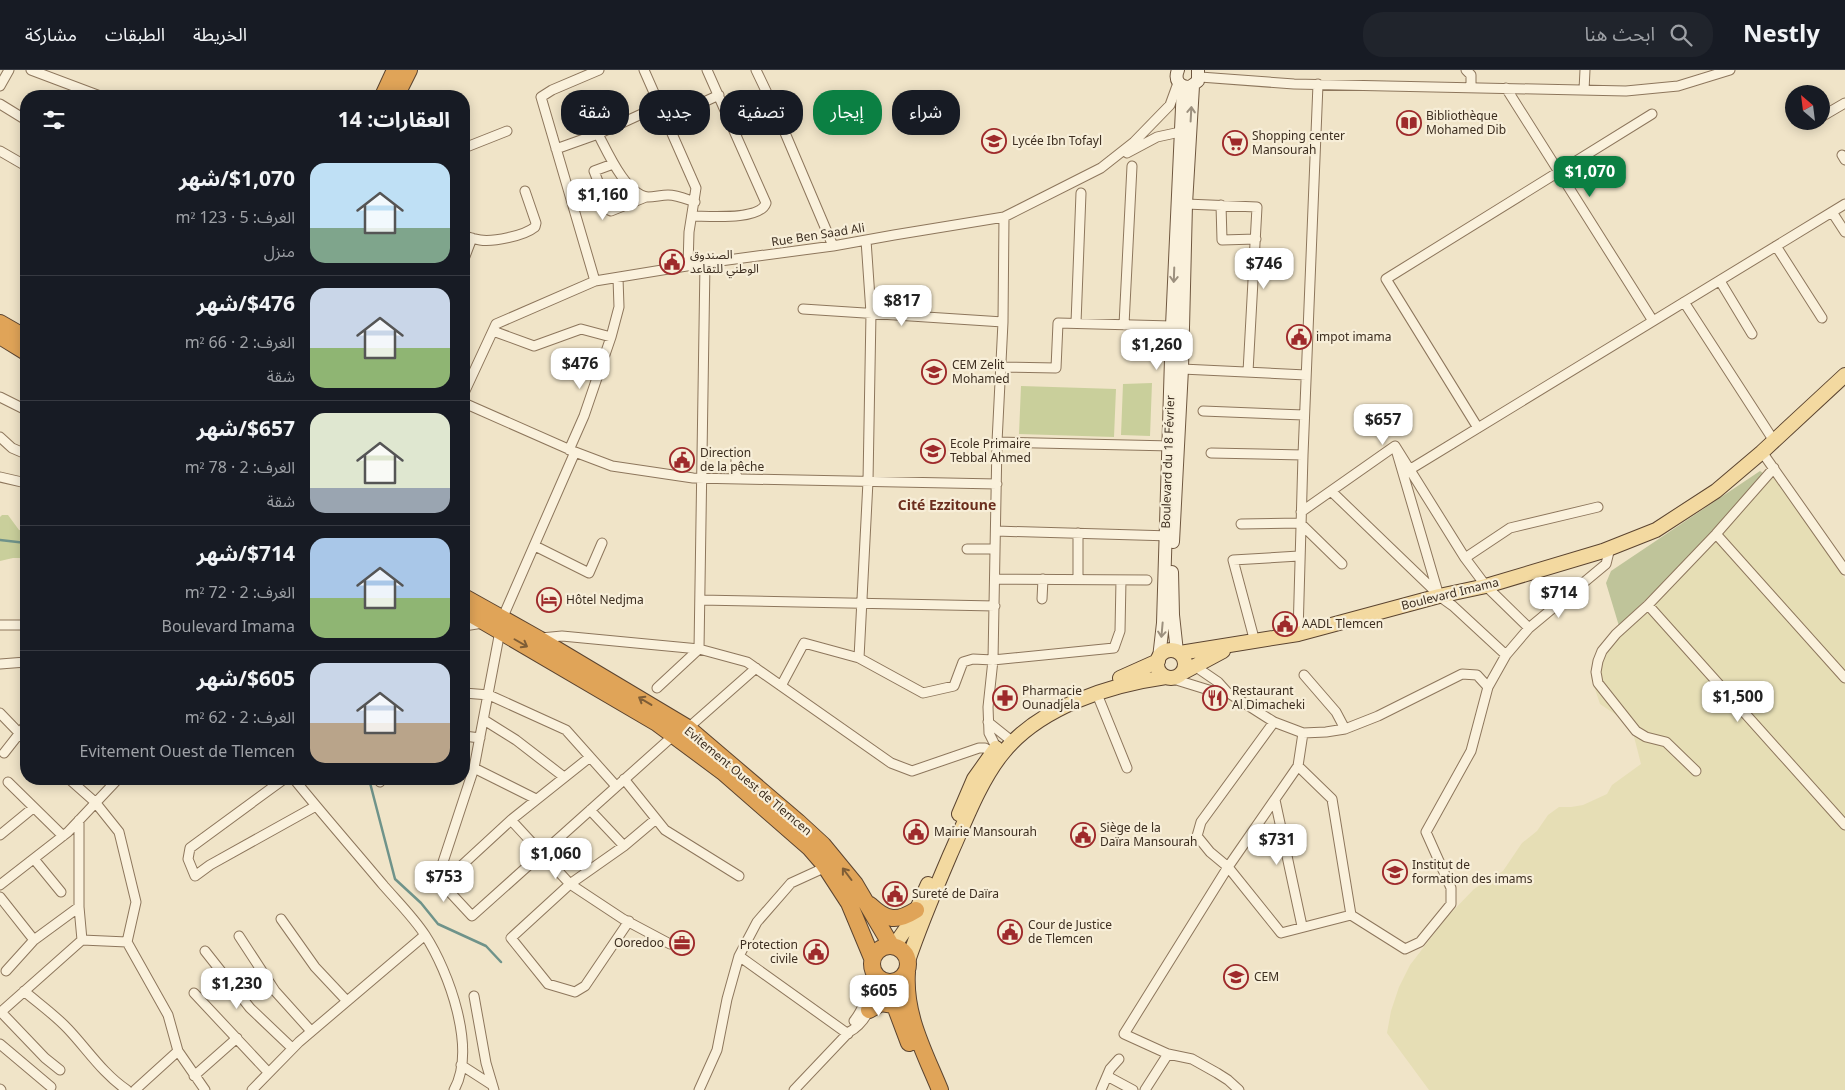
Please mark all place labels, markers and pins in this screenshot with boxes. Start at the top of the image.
place label: Bibliothèque Mohamed Dib [1426,104,1506,143]
library icon: Bibliothèque Mohamed Dib [1396,110,1422,136]
place label: Shopping center Mansourah [1252,124,1345,163]
school or university icon: Lycée Ibn Tofayl [981,128,1007,154]
place label: Lycée Ibn Tofayl [1012,129,1102,154]
supermarket icon: Shopping center Mansourah [1222,130,1248,156]
pin: $1,070 [1549,156,1631,198]
pin: $1,160 [562,178,644,221]
place label: الصندوق الوطني للتقاعد [690,243,759,282]
pin: $746 [1234,248,1294,290]
public building icon: الصندوق الوطني للتقاعد [659,249,685,275]
pin: $817 [872,284,932,327]
public building icon: impot imama [1286,324,1312,350]
place label: impot imama [1316,325,1391,350]
pin: $1,260 [1116,328,1198,371]
pin: $476 [550,348,610,390]
place label: CEM Zelit Mohamed [952,353,1010,392]
school or university icon: CEM Zelit Mohamed [921,359,947,385]
pin: $657 [1353,404,1413,446]
place label: Ecole Primaire Tebbal Ahmed [950,432,1031,471]
school or university icon: Ecole Primaire Tebbal Ahmed [920,438,946,464]
place label: Direction de la pêche [700,441,765,480]
public building icon: Direction de la pêche [669,447,695,473]
pin: $714 [1529,576,1589,619]
hotel icon: Hôtel Nedjma [536,587,562,613]
place label: Hôtel Nedjma [566,588,644,613]
public building icon: AADL Tlemcen [1272,611,1298,637]
place label: AADL Tlemcen [1302,612,1383,637]
place label: Pharmacie Ounadjela [1022,679,1082,718]
place label: Restaurant Al Dimacheki [1232,679,1305,718]
pin: $1,500 [1697,680,1779,723]
pharmacy icon: Pharmacie Ounadjela [992,685,1018,711]
restaurant icon: Restaurant Al Dimacheki [1202,685,1228,711]
place label: Siège de la Daïra Mansourah [1100,816,1197,855]
public building icon: Mairie Mansourah [903,819,929,845]
place label: Mairie Mansourah [934,820,1037,845]
public building icon: Siège de la Daïra Mansourah [1070,822,1096,848]
pin: $731 [1247,824,1307,866]
pin: $1,060 [515,838,597,880]
place label: Institut de formation des imams [1412,853,1533,892]
school or university icon: Institut de formation des imams [1382,859,1408,885]
pin: $753 [414,860,474,903]
public building icon: Sureté de Daïra [882,881,908,907]
place label: Sureté de Daïra [912,882,999,907]
place label: Cour de Justice de Tlemcen [1028,913,1112,952]
public building icon: Cour de Justice de Tlemcen [997,919,1023,945]
office icon: Ooredoo [669,930,695,956]
place label: Ooredoo [614,931,664,956]
place label: Protection civile [740,933,798,972]
public building icon: Protection civile [803,939,829,965]
school or university icon: CEM [1223,964,1249,990]
place label: CEM [1254,965,1279,990]
pin: $1,230 [196,968,278,1010]
pin: $605 [849,974,909,1017]

